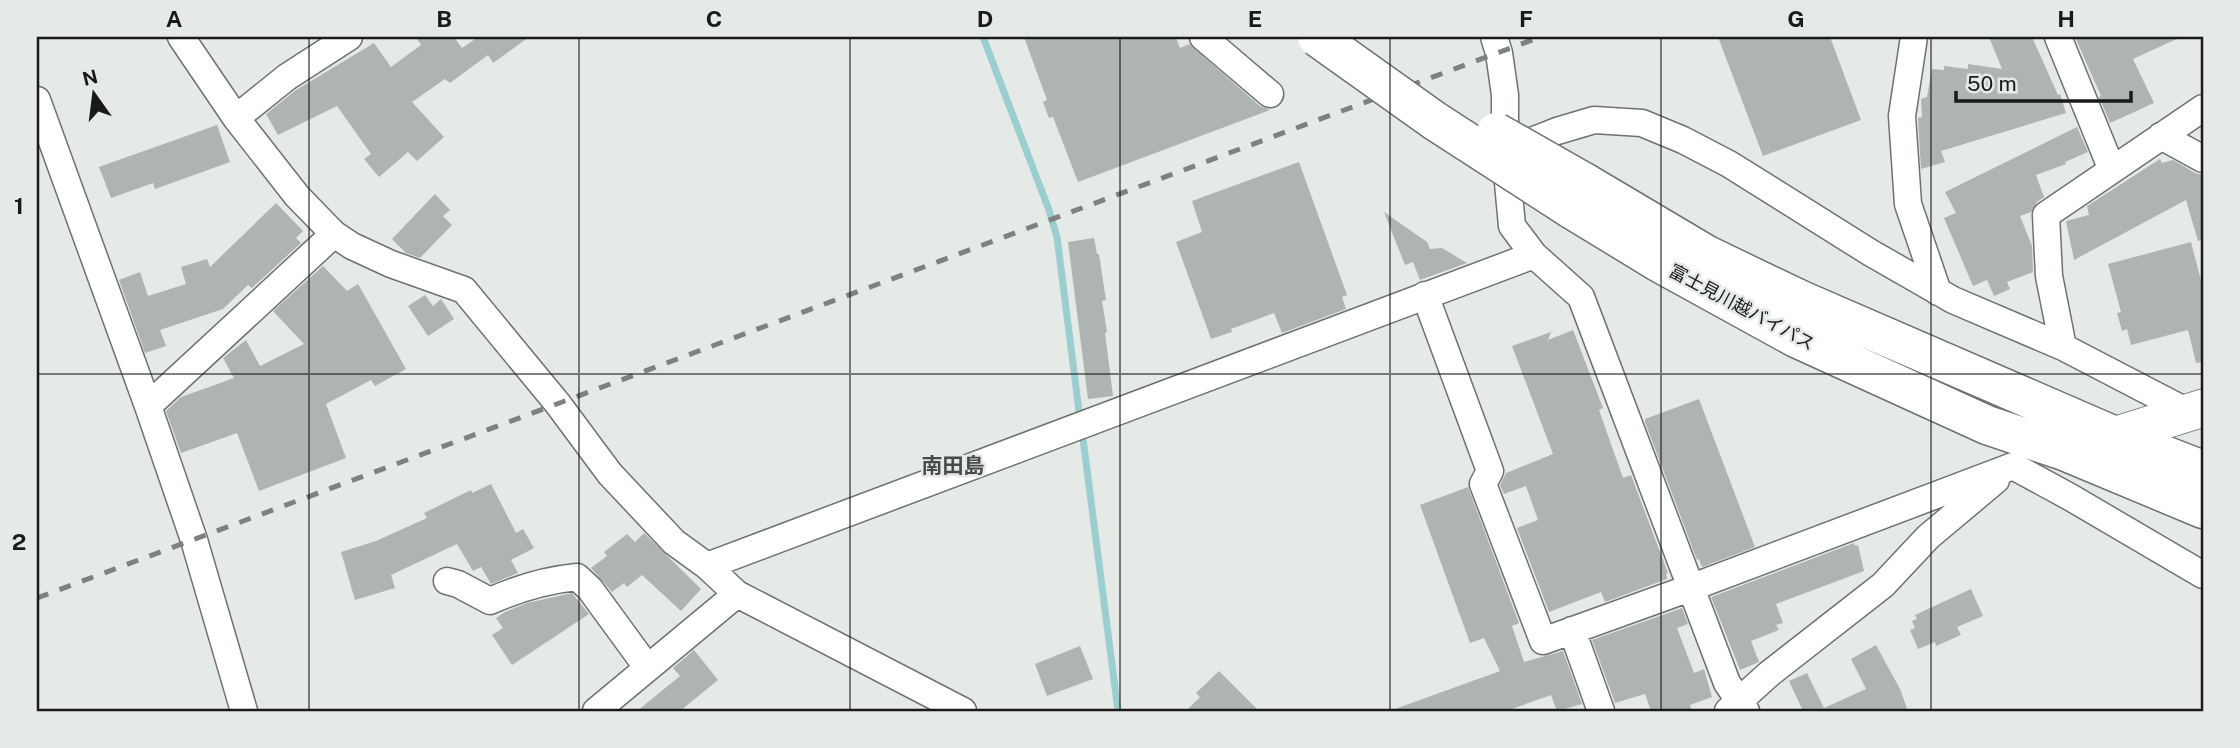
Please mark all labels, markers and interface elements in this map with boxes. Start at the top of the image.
text: A [166,5,183,32]
text: B [436,5,452,32]
text: C [706,5,722,32]
text: D [977,5,993,32]
text: E [1248,5,1262,32]
text: F [1519,5,1533,32]
text: G [1787,5,1805,32]
text: H [2057,5,2075,32]
north arrow [60,60,130,130]
scale bar [1956,60,2132,104]
text: N [80,65,100,90]
text: 50 m [1967,71,2017,96]
text: 1 [14,192,24,219]
street label: 富士見川越バイパス [1666,260,1818,354]
district label: 南田島 [922,453,985,478]
text: 2 [12,528,26,555]

